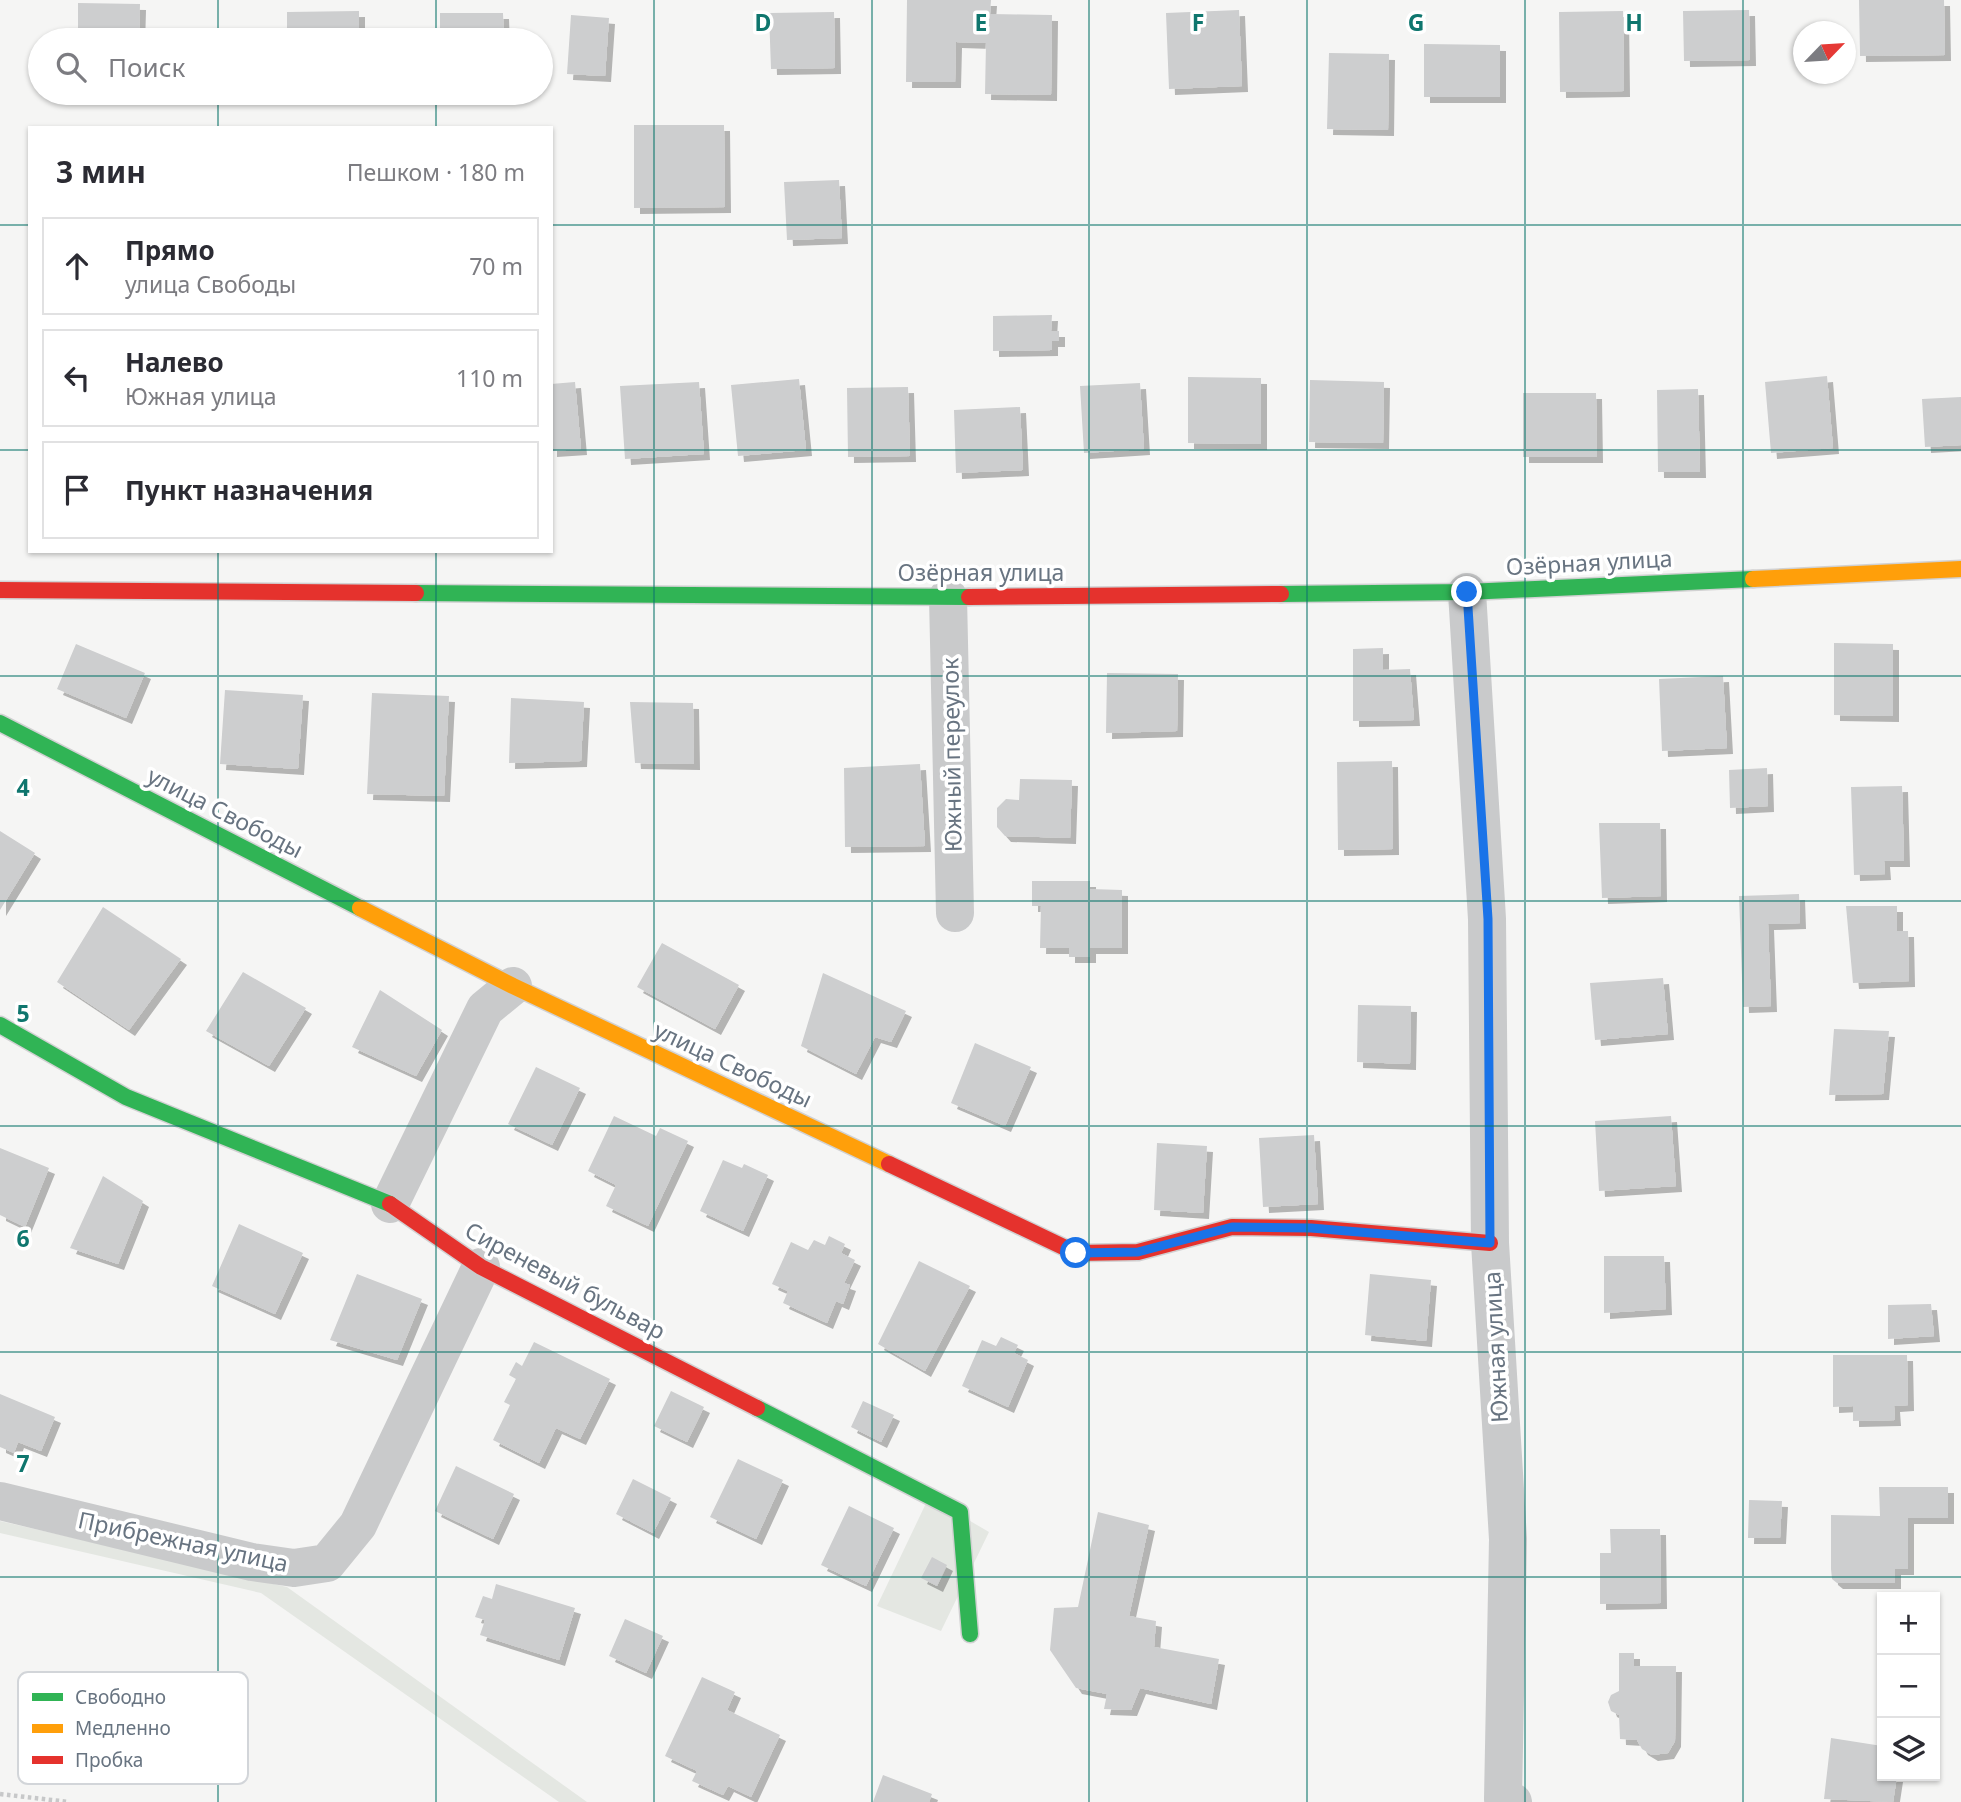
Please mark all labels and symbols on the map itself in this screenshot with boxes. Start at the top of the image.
text: D [755,6,771,38]
text: E [975,6,987,38]
text: F [1192,6,1204,38]
text: G [1408,6,1424,38]
text: H [1625,6,1643,38]
north arrow [1793,21,1856,84]
street label: Озёрная улица [1505,542,1673,582]
street label: Озёрная улица [898,556,1064,588]
route end [1451,576,1482,607]
street label: Южный переулок [933,657,969,853]
street label: улица Свободы [142,759,309,865]
text: 4 [16,771,30,803]
text: 5 [16,997,30,1029]
street label: улица Свободы [649,1013,818,1115]
street label: Сиреневый бульвар [460,1214,671,1346]
text: 6 [16,1222,30,1254]
route start [1060,1237,1091,1268]
street label: Южная улица [1475,1271,1515,1424]
text: 7 [16,1447,30,1479]
street label: Прибрежная улица [75,1503,291,1579]
legend [18,1672,248,1784]
text: Свободно [75,1684,166,1710]
text: Медленно [75,1715,171,1741]
text: Пробка [75,1747,143,1773]

